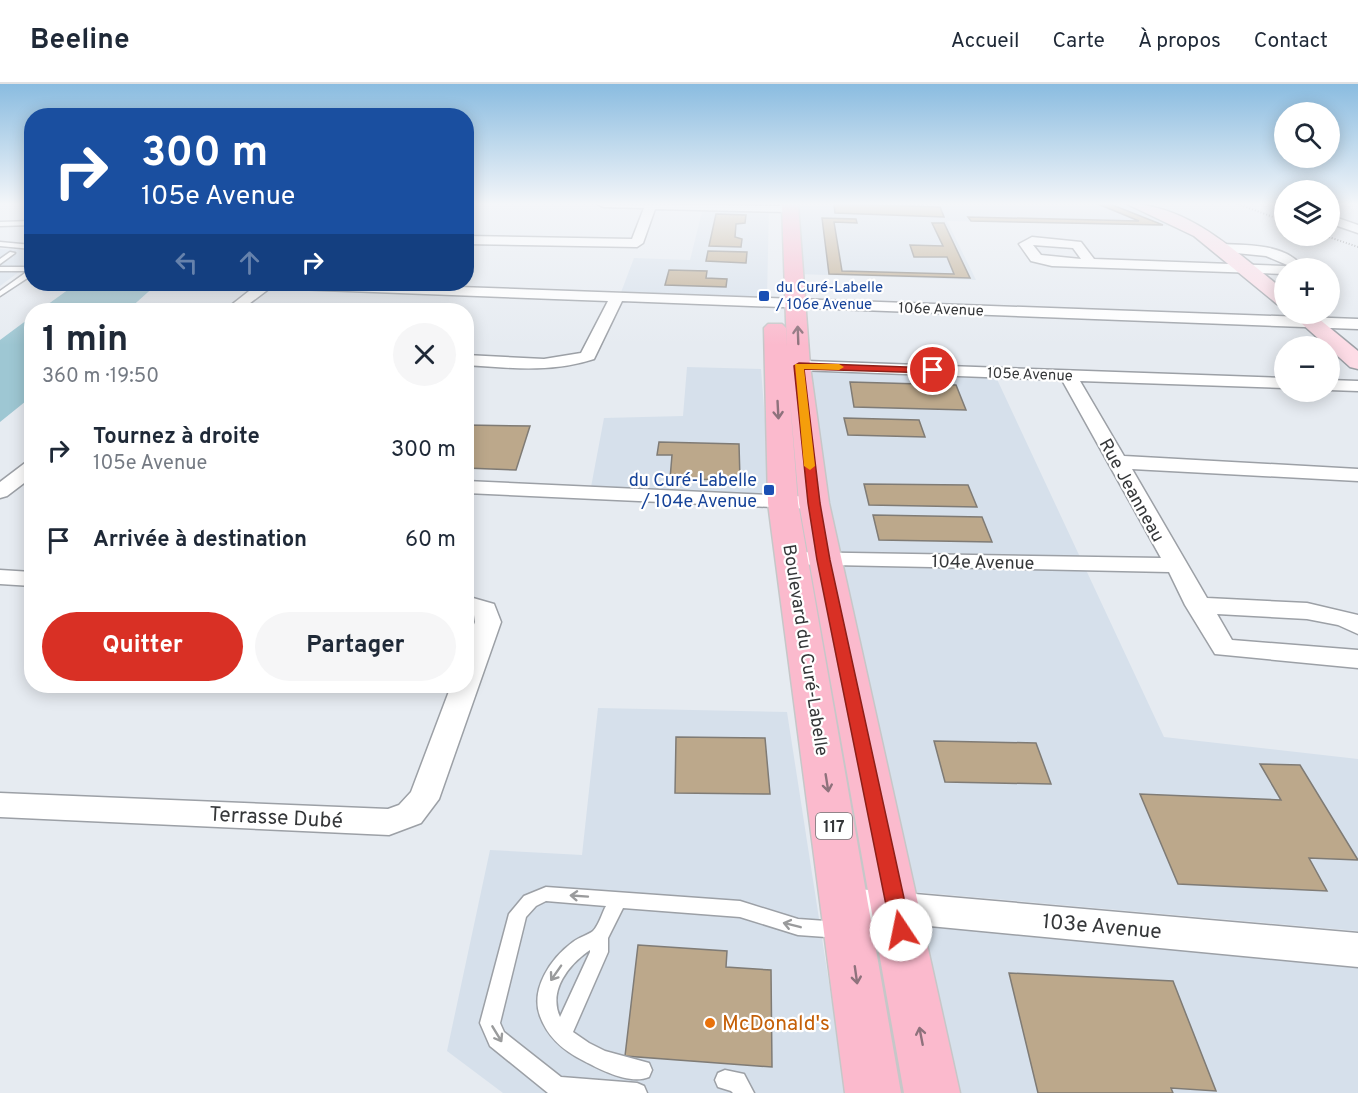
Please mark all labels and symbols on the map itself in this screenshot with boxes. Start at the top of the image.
place label: du Curé-Labelle / 106e Avenue [775,279,883,315]
marker: du Curé-Labelle / 106e Avenue [757,289,771,303]
street label: 106e Avenue [898,300,984,321]
one-way arrow [792,325,803,345]
pin [907,344,958,395]
street label: 105e Avenue [987,365,1073,386]
one-way arrow [773,399,784,419]
street label: Rue Jeanneau [1093,435,1169,546]
place label: du Curé-Labelle / 104e Avenue [629,470,757,514]
marker: du Curé-Labelle / 104e Avenue [762,483,776,497]
street label: Boulevard du Curé-Labelle [776,543,833,758]
street label: 104e Avenue [931,551,1035,576]
one-way arrow [822,772,833,792]
street label: Terrasse Dubé [208,802,344,835]
road number: 117 [816,813,852,839]
one-way arrow [570,890,590,901]
position arrow [869,898,933,962]
street label: 103e Avenue [1041,909,1163,946]
one-way arrow [783,919,802,930]
one-way arrow [550,964,562,980]
one-way arrow [851,965,862,985]
place label: McDonald's [722,1011,830,1038]
marker: McDonald's [703,1016,717,1030]
one-way arrow [491,1025,503,1042]
one-way arrow [915,1026,926,1046]

